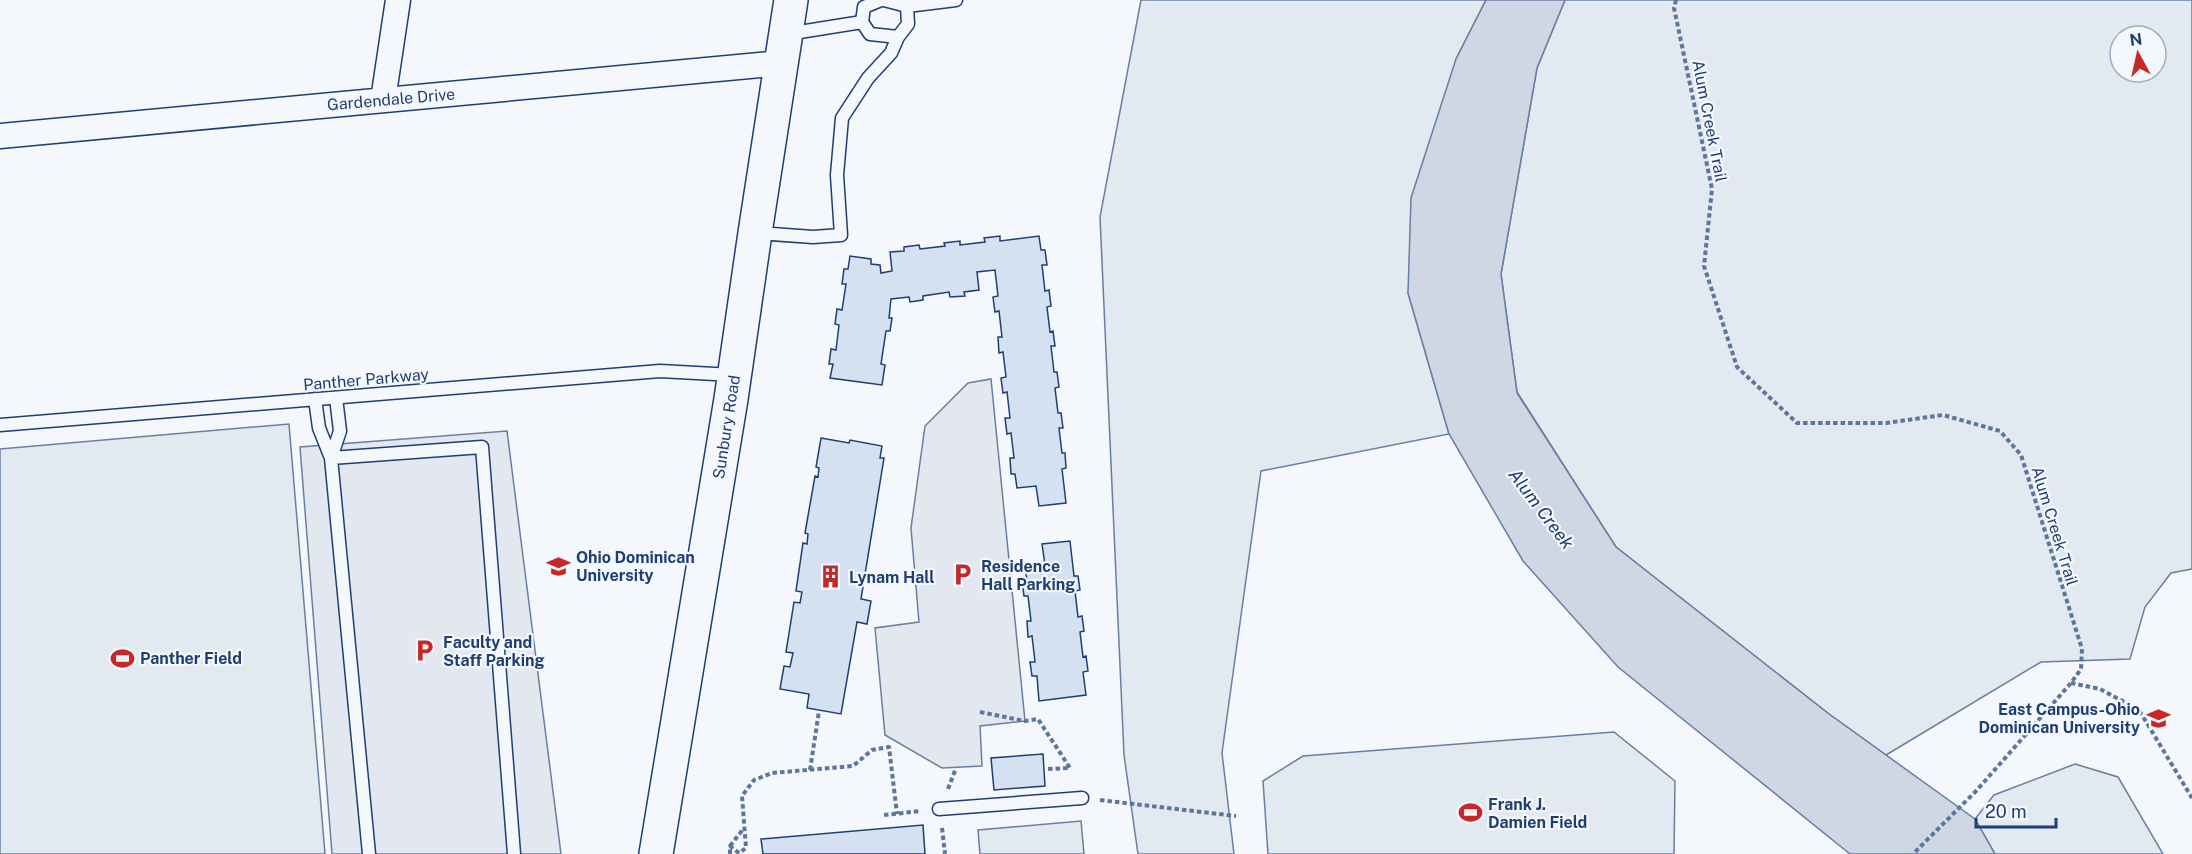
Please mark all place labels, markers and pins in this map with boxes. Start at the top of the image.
place label: Ohio Dominican University [576,548,695,585]
school or university icon: Ohio Dominican University [545,553,571,579]
place label: Residence Hall Parking [981,557,1075,594]
parking icon: Residence Hall Parking [950,562,976,588]
building icon: Lynam Hall [818,564,844,590]
place label: Lynam Hall [849,568,935,587]
place label: Faculty and Staff Parking [443,633,545,670]
parking icon: Faculty and Staff Parking [412,638,438,664]
sports icon: Panther Field [109,645,135,671]
place label: Panther Field [140,649,242,668]
place label: East Campus-Ohio Dominican University [1978,700,2140,737]
school or university icon: East Campus-Ohio Dominican University [2145,705,2171,731]
place label: Frank J. Damien Field [1488,795,1587,832]
sports icon: Frank J. Damien Field [1457,800,1483,826]

